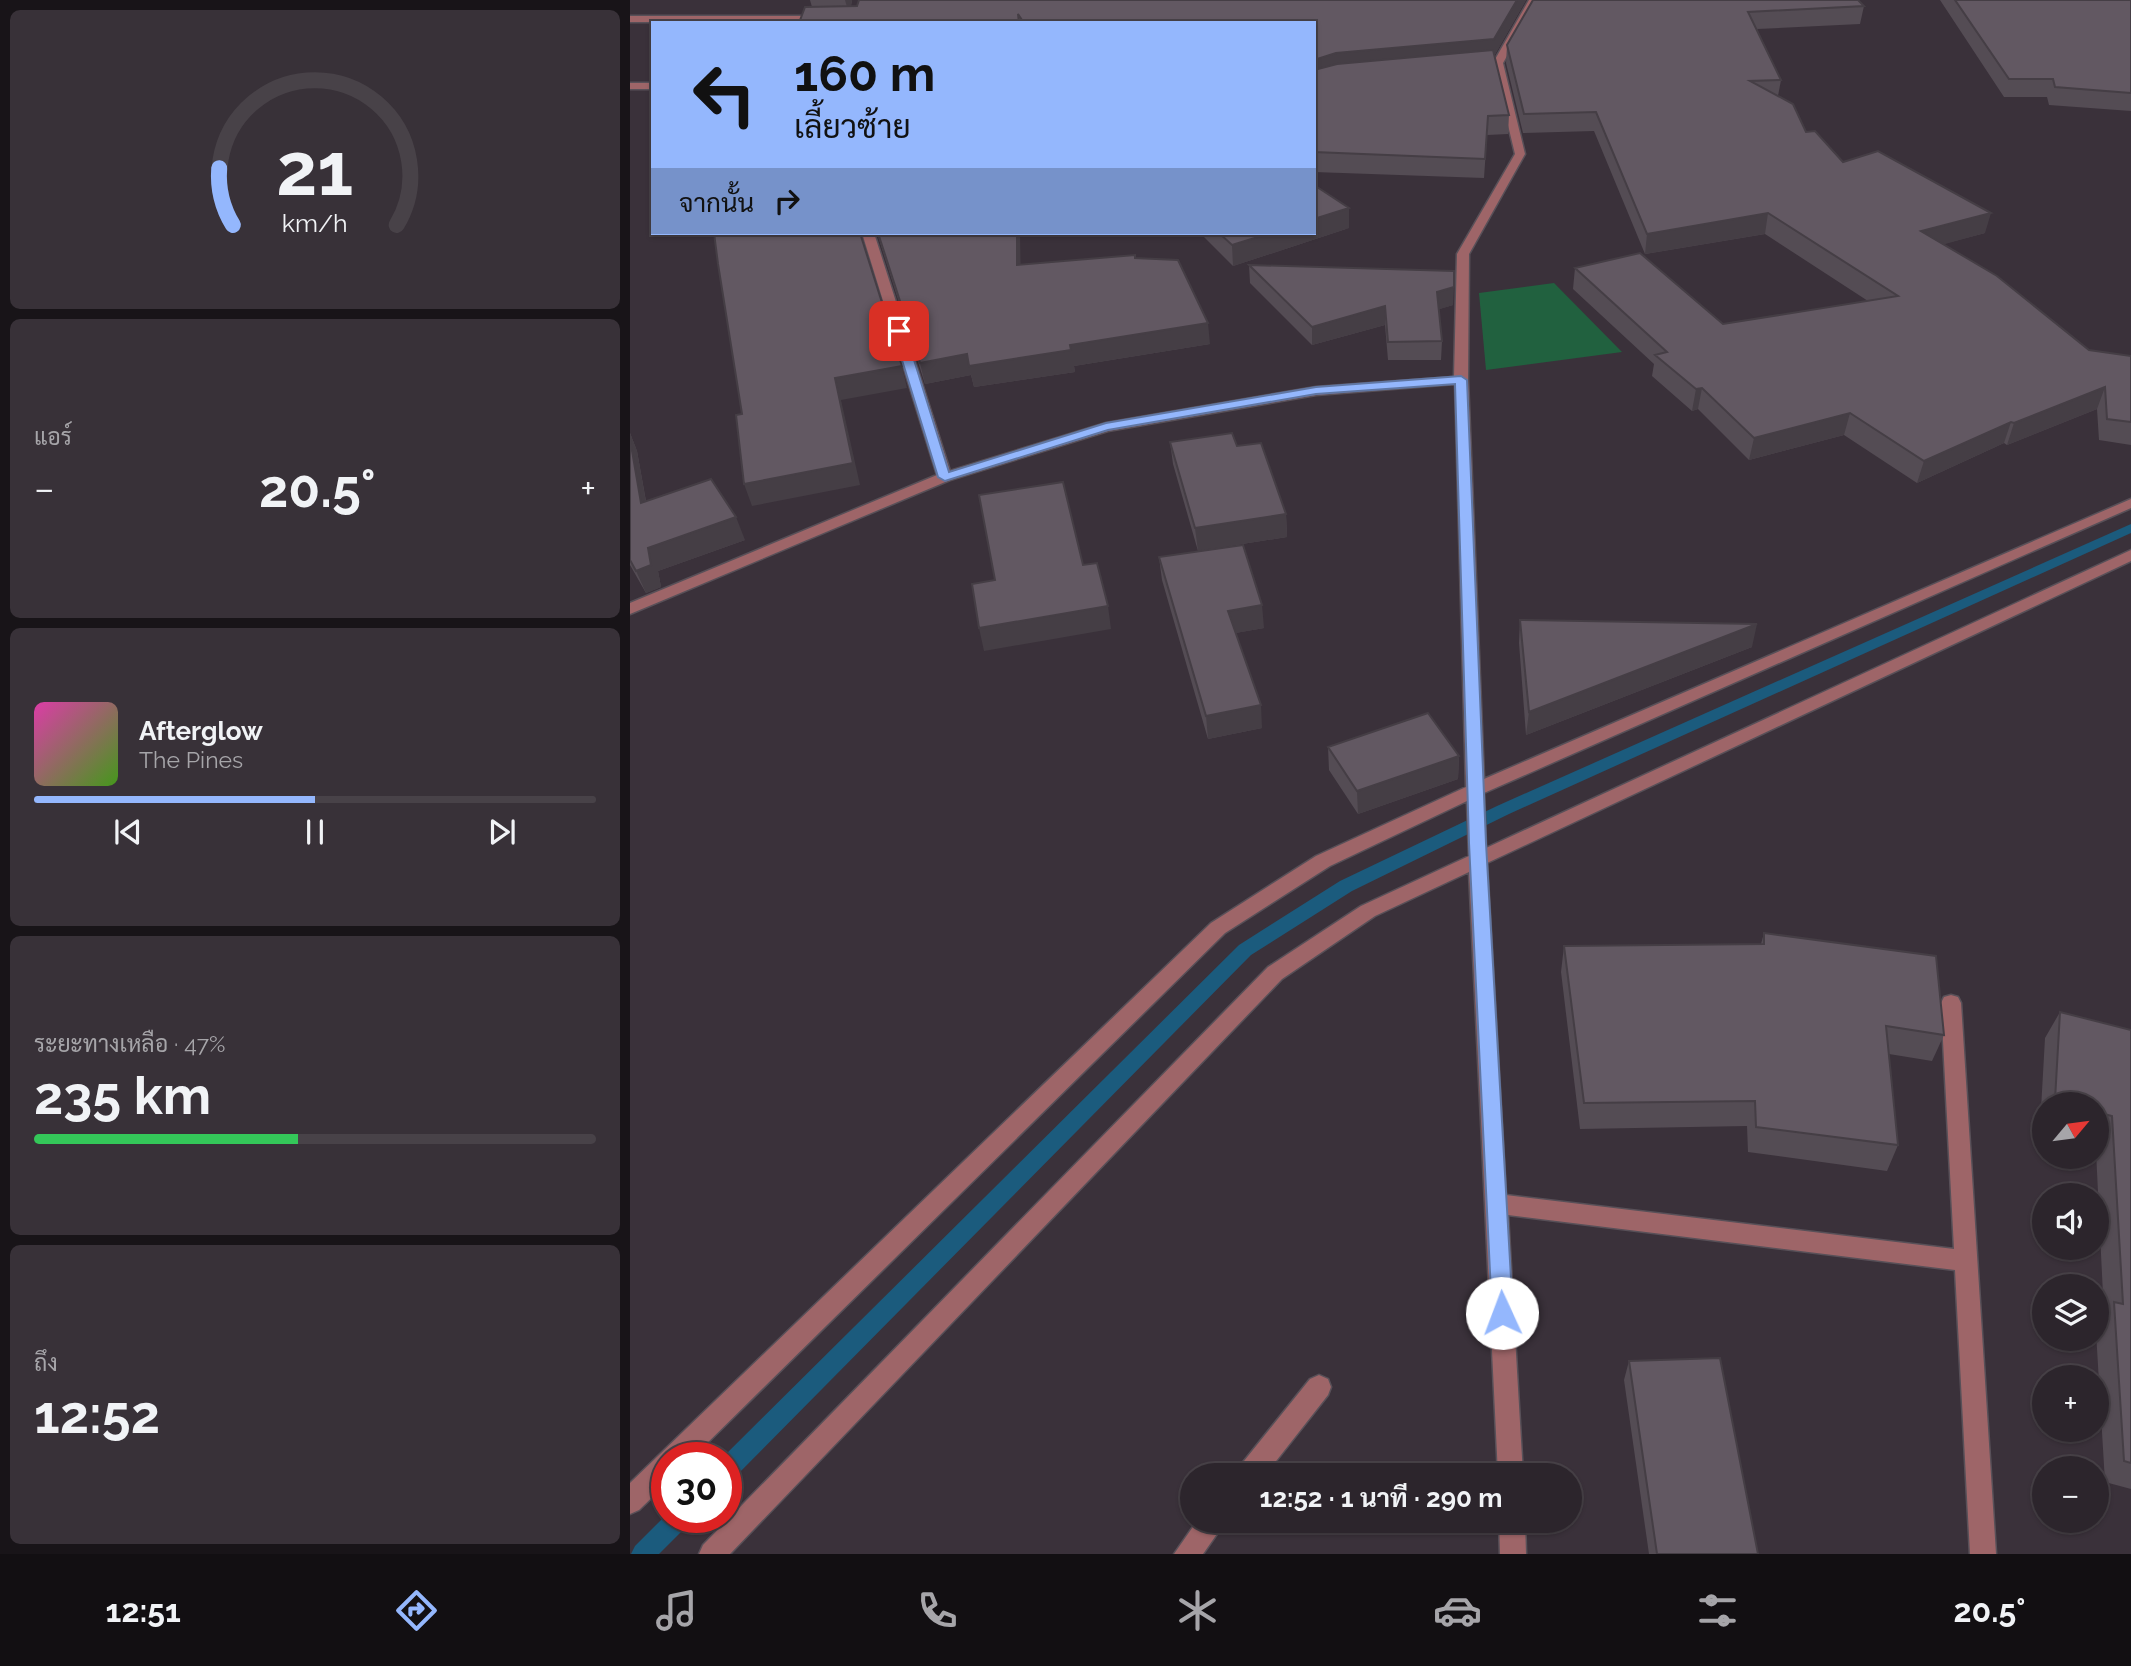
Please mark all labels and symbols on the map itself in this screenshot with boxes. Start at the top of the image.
pin [869,301,929,361]
north arrow [2032,1092,2109,1169]
position arrow [1465,1276,1539,1350]
speed limit sign: 30 [651,1442,742,1533]

